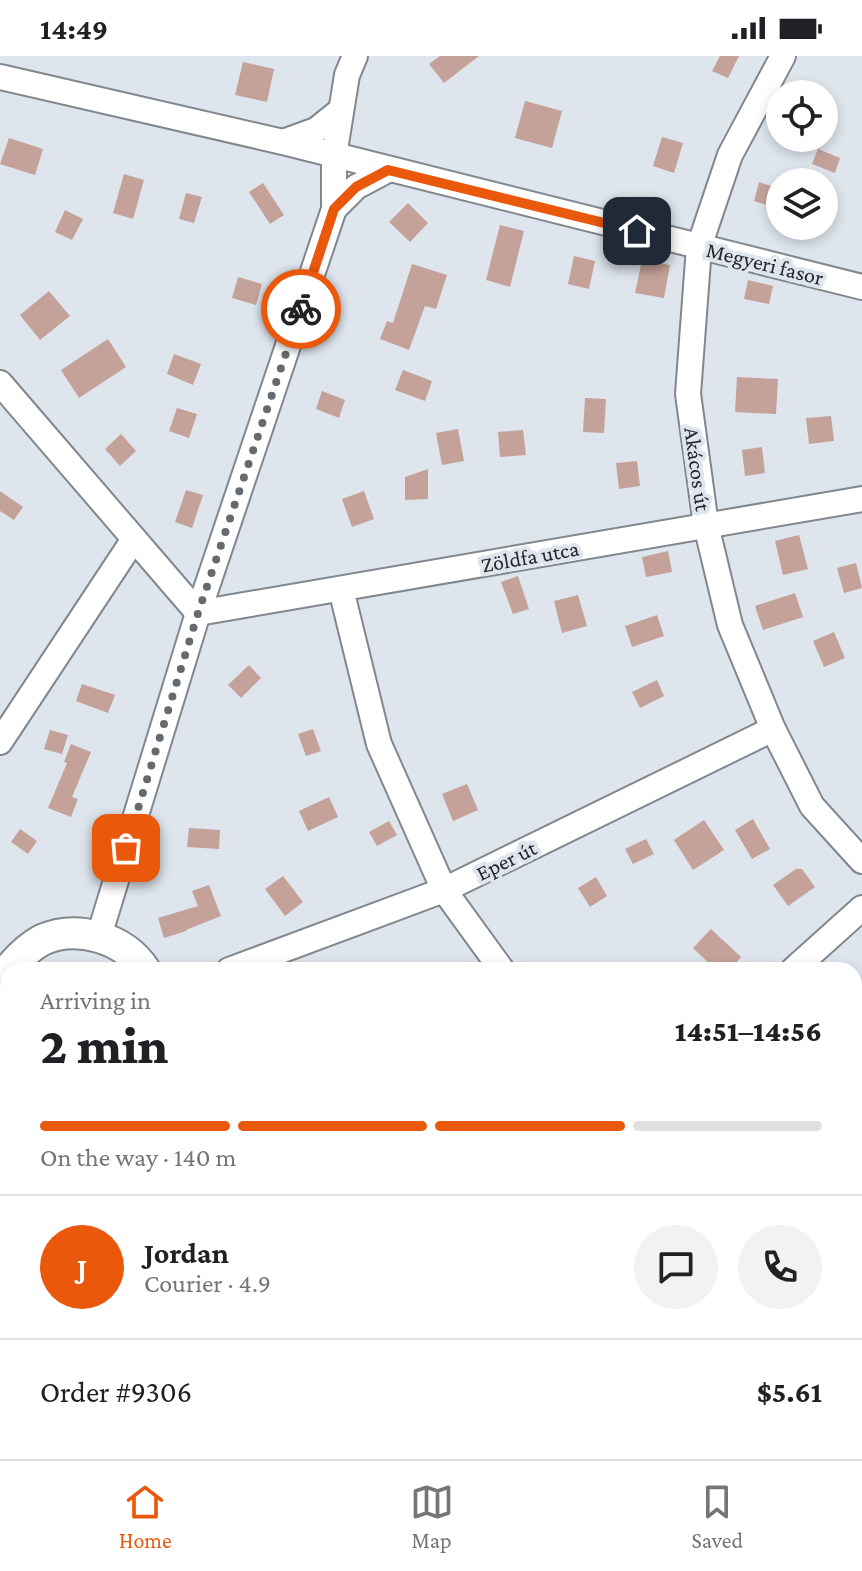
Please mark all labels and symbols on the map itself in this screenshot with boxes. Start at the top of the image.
pin [603,197,671,265]
street label: Megyeri fasor [704,237,826,290]
courier [261,269,341,349]
street label: Akácos út [679,425,716,513]
street label: Zöldfa utca [479,536,581,577]
pin [92,814,160,882]
street label: Eper út [472,835,541,886]

